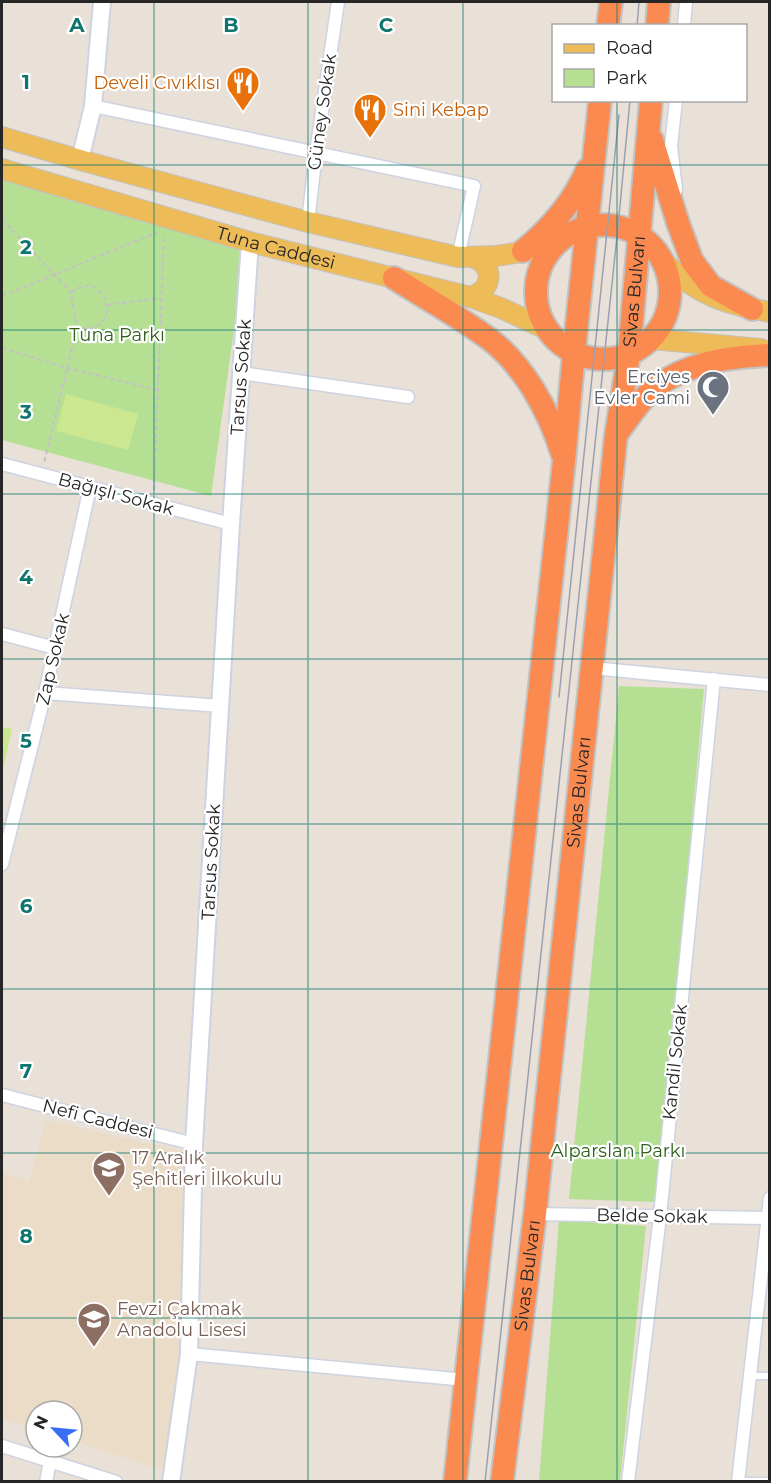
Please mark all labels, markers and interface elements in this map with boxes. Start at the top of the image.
text: A [68,13,85,37]
text: B [223,13,239,37]
text: C [379,13,394,37]
legend [552,24,747,102]
text: Road [606,37,653,59]
street label: Güney Sokak [303,52,341,172]
restaurant icon: Develi Cıvıklısı [225,65,261,112]
text: Park [606,67,647,89]
text: 1 [22,70,30,94]
place label: Develi Cıvıklısı [93,72,220,94]
restaurant icon: Sini Kebap [352,92,388,139]
place label: Sini Kebap [393,99,489,121]
street label: Tuna Caddesi [214,222,337,274]
text: 2 [20,235,32,259]
street label: Sivas Bulvarı [619,235,650,348]
street label: Tarsus Sokak [226,318,256,436]
park label: Tuna Parkı [69,324,165,346]
place label: Erciyes Evler Cami [594,366,690,409]
mosque icon: Erciyes Evler Cami [695,369,731,416]
text: 3 [19,400,32,424]
street label: Bağışlı Sokak [56,468,176,520]
text: 4 [19,565,33,589]
street label: Zap Sokak [32,611,74,707]
text: 5 [20,729,32,753]
street label: Sivas Bulvarı [562,735,596,849]
street label: Tarsus Sokak [197,803,225,921]
text: 6 [20,894,33,918]
street label: Kandil Sokak [658,1003,692,1121]
text: 7 [20,1059,32,1083]
street label: Nefi Caddesi [40,1095,156,1143]
park label: Alparslan Parkı [551,1140,685,1162]
place label: 17 Aralık Şehitleri İlkokulu [132,1147,282,1190]
school or university icon: 17 Aralık Şehitleri İlkokulu [91,1150,127,1197]
street label: Belde Sokak [596,1204,708,1228]
street label: Sivas Bulvarı [510,1219,545,1332]
text: 8 [19,1224,33,1248]
place label: Fevzi Çakmak Anadolu Lisesi [117,1298,247,1341]
school or university icon: Fevzi Çakmak Anadolu Lisesi [76,1301,112,1348]
north arrow [24,1399,84,1459]
text: N [30,1413,52,1433]

